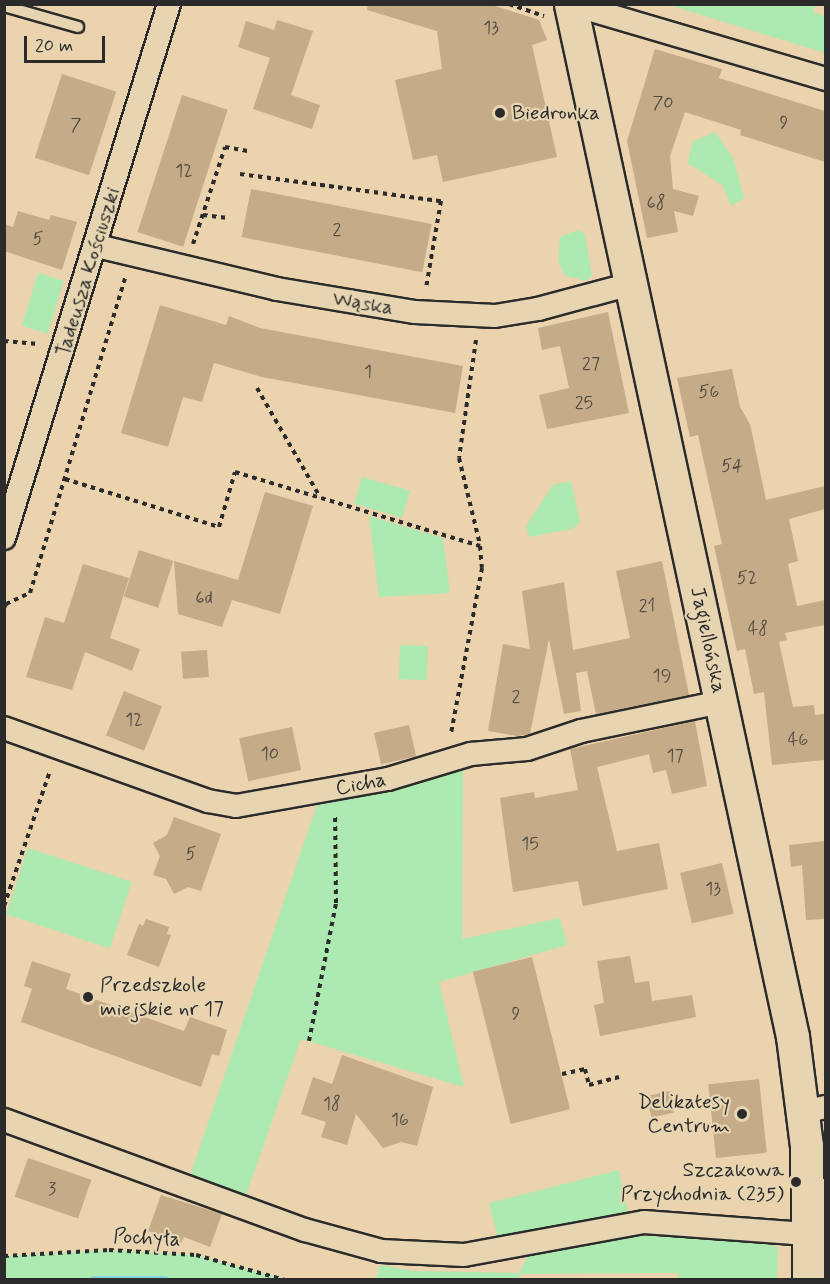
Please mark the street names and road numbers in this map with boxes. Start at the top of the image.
street label: Tadeusza Kościuszki [50,184,126,360]
street label: Wąska [331,285,395,321]
street label: Jagiellońska [684,584,732,696]
street label: Cicha [334,767,388,801]
street label: Pochyła [113,1224,181,1252]

